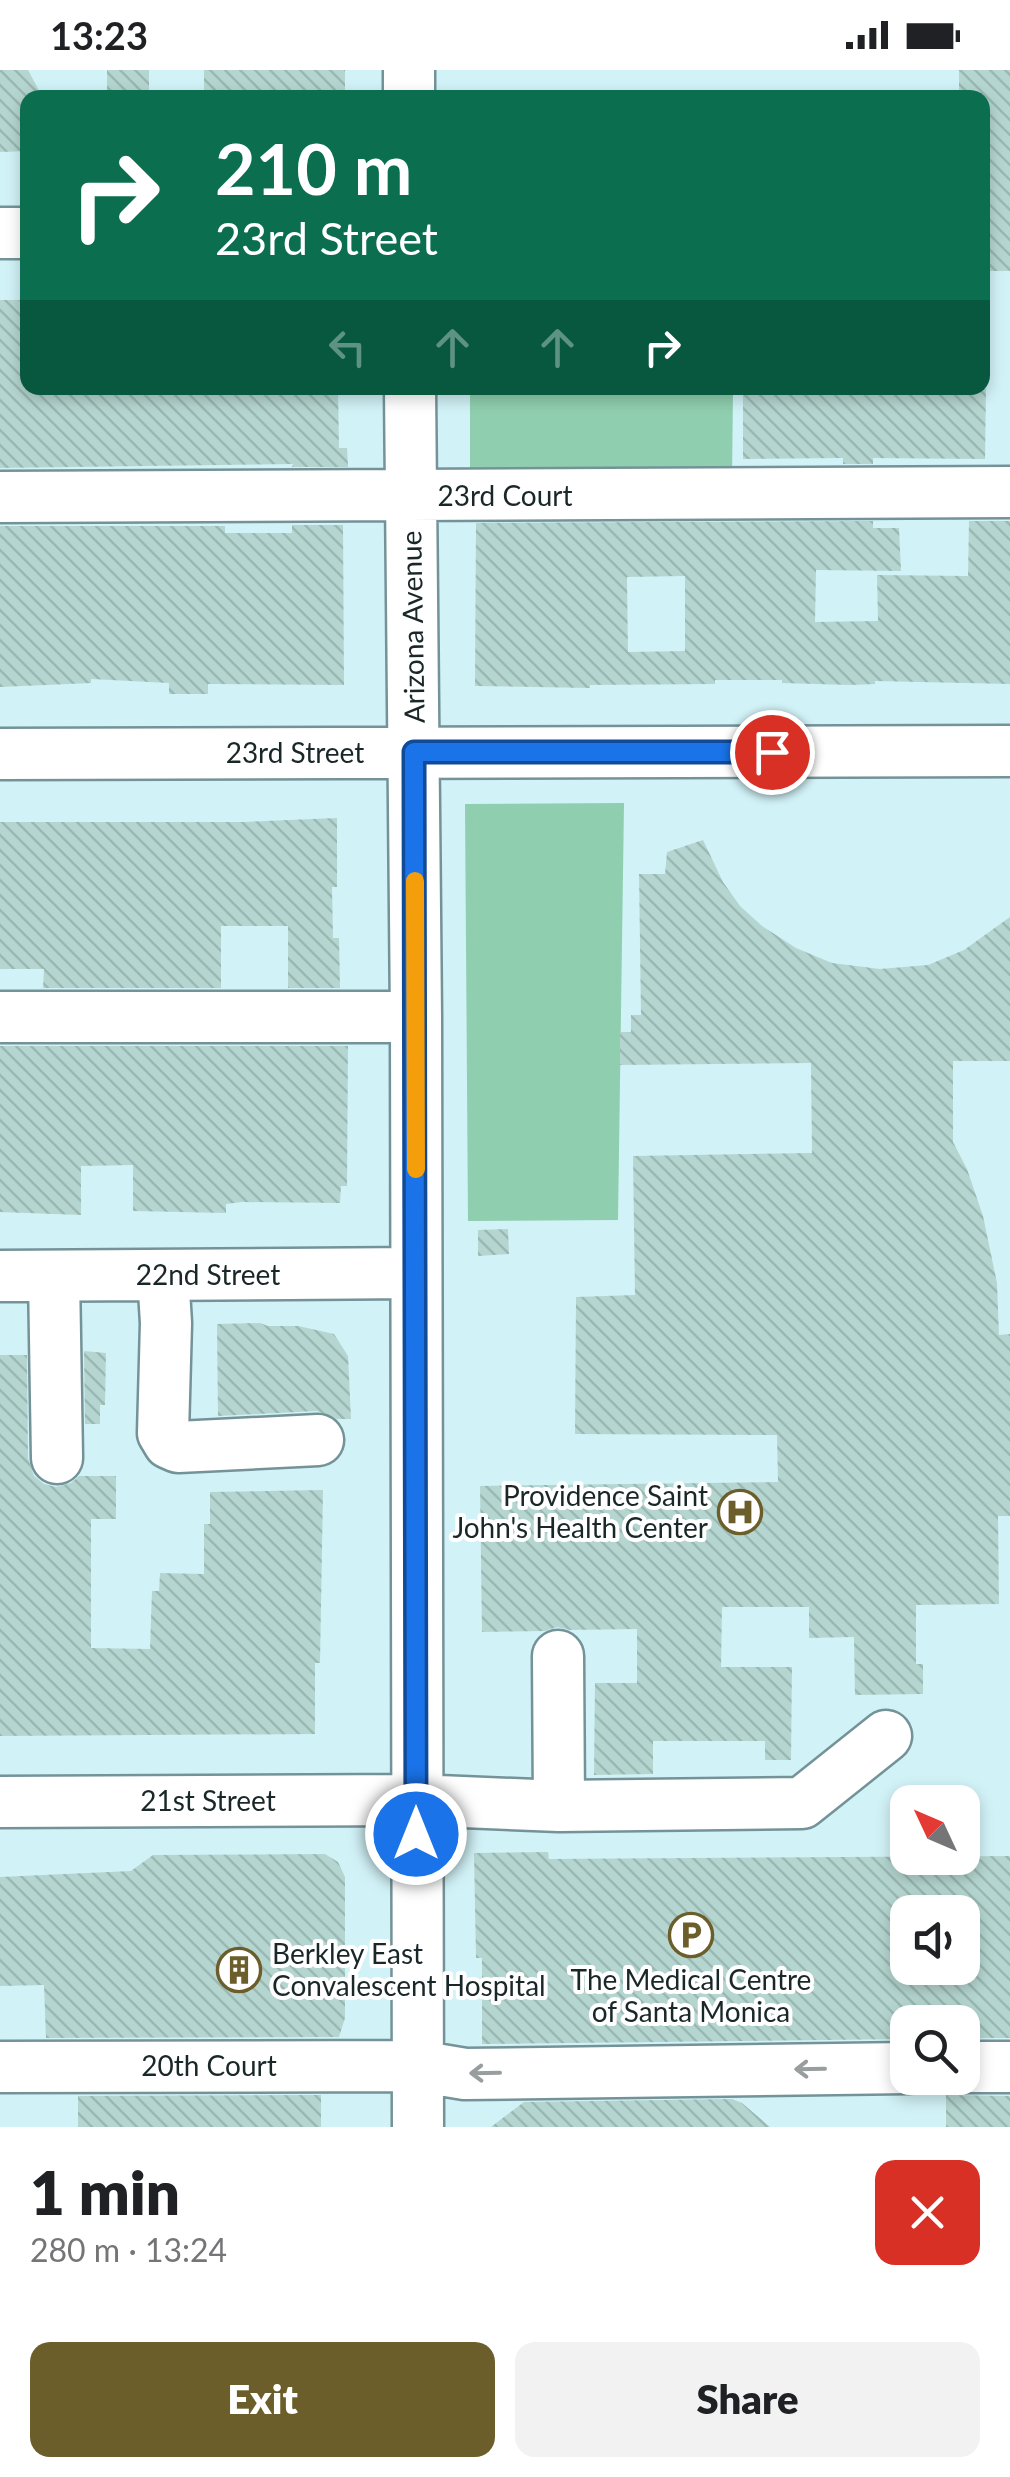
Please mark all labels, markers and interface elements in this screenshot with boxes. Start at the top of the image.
text: 13:23 [50,12,148,58]
text: 210 m [215,126,412,210]
icon: right [50,130,180,260]
text: 23rd Street [215,211,438,265]
icon: left [320,320,375,375]
icon: ahead [425,320,480,375]
icon: ahead [530,320,585,375]
icon: right [635,320,690,375]
street label: 23rd Court [437,478,573,512]
street label: Arizona Avenue [393,530,431,724]
pin [730,710,815,795]
icon: arrive [745,725,800,780]
street label: 23rd Street [226,735,364,769]
street label: 22nd Street [136,1257,280,1291]
place label: Providence Saint John's Health Center [452,1478,708,1544]
hospital icon: Providence Saint John's Health Center [717,1489,763,1535]
position arrow [364,1782,468,1886]
street label: 21st Street [140,1783,276,1817]
north arrow [890,1785,980,1875]
map controls [890,1785,980,2095]
button: sound [890,1895,980,1985]
parking icon: The Medical Centre of Santa Monica [668,1912,714,1958]
place label: Berkley East Convalescent Hospital [272,1936,546,2002]
building icon: Berkley East Convalescent Hospital [216,1947,262,1993]
place label: The Medical Centre of Santa Monica [571,1962,811,2028]
button: search [890,2005,980,2095]
street label: 20th Court [141,2048,277,2082]
one-way arrow [795,2060,827,2079]
one-way arrow [470,2064,502,2083]
text: 1 min [30,2156,180,2228]
button: close [875,2160,980,2265]
text: 280 m · 13:24 [30,2230,227,2269]
button: Exit [30,2342,495,2457]
button: Share [515,2342,980,2457]

